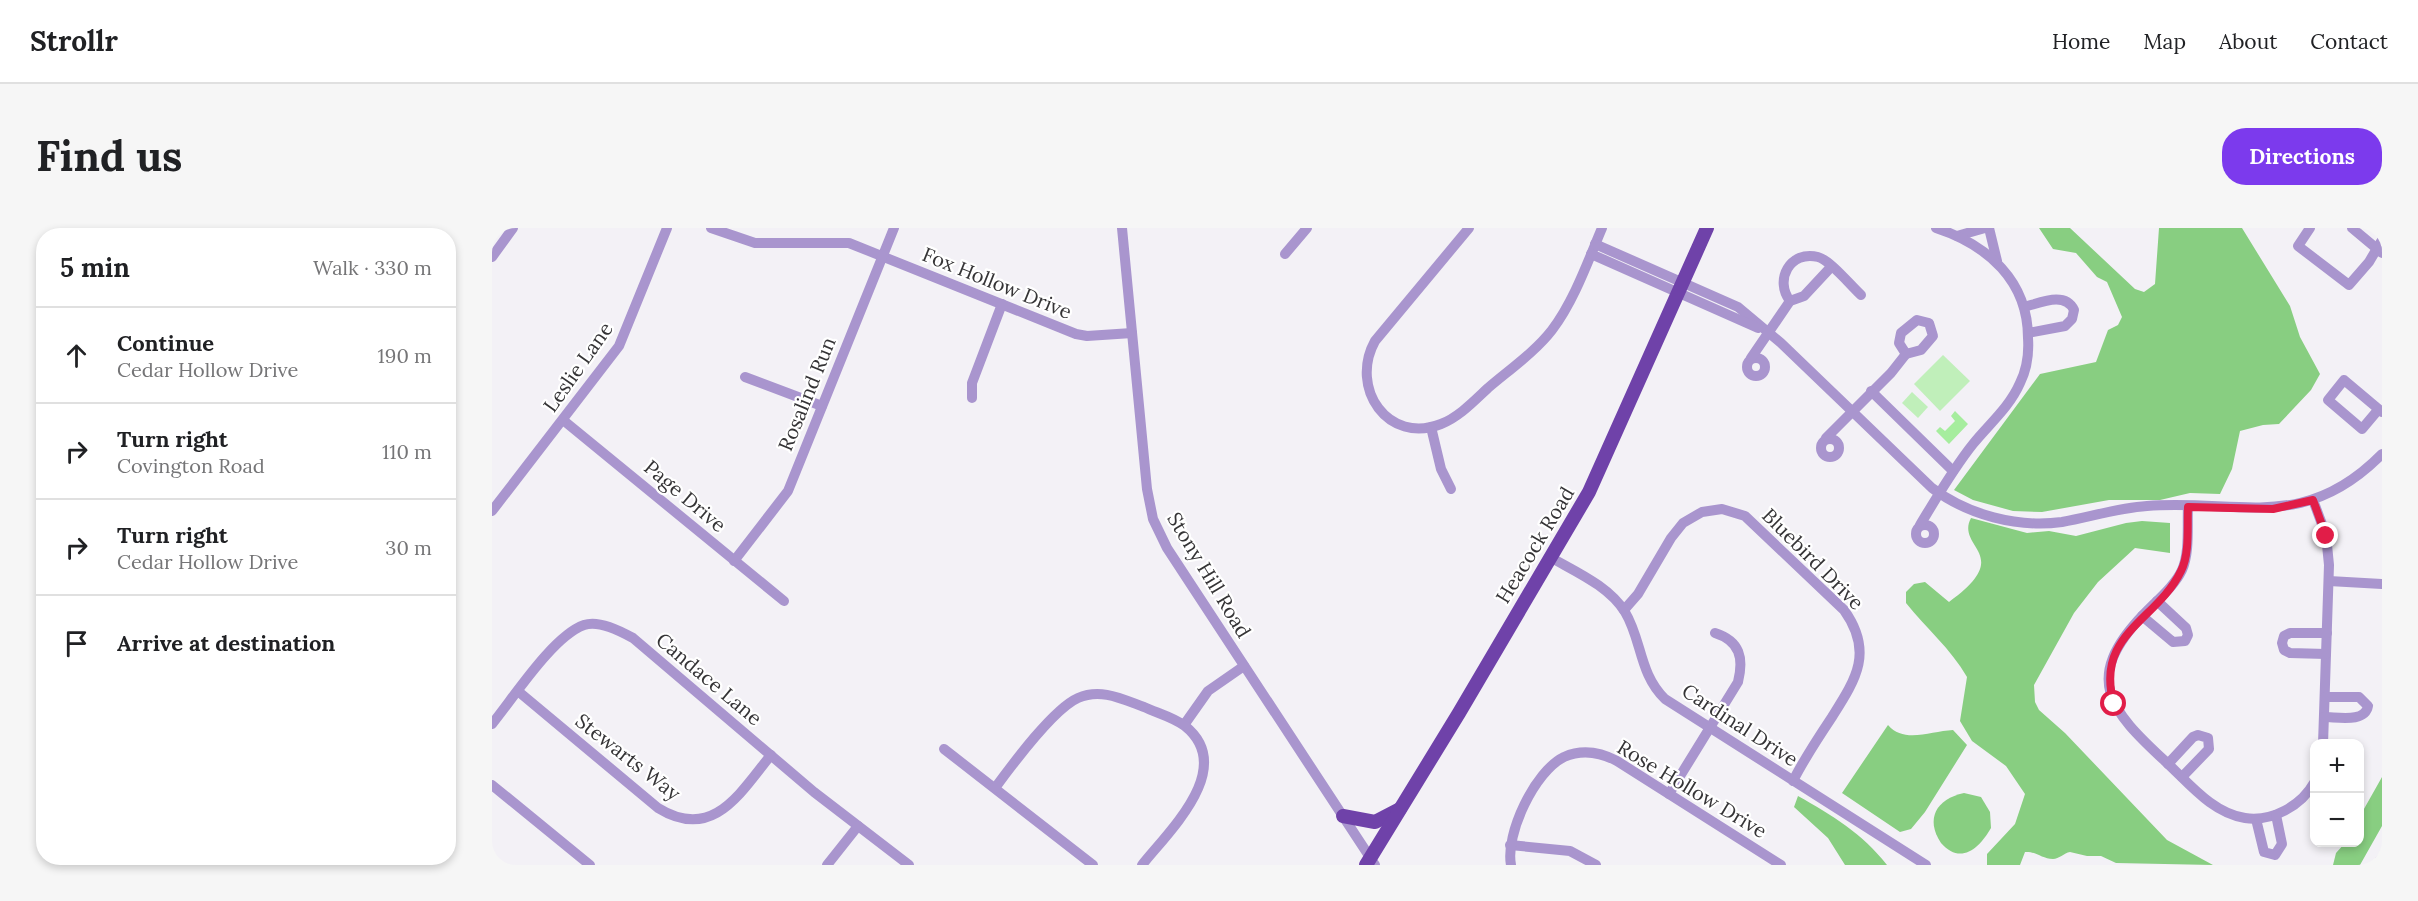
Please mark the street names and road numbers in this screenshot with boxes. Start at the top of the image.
street label: Fox Hollow Drive [919,241,1076,324]
street label: Leslie Lane [537,317,618,417]
street label: Rosalind Run [772,333,841,454]
street label: Page Drive [639,454,732,537]
street label: Heacock Road [1490,482,1579,608]
street label: Bluebird Drive [1757,503,1870,615]
street label: Stony Hill Road [1162,507,1257,642]
street label: Candace Lane [651,627,768,730]
street label: Cardinal Drive [1677,678,1803,772]
street label: Stewarts Way [571,708,686,806]
street label: Rose Hollow Drive [1613,734,1772,843]

